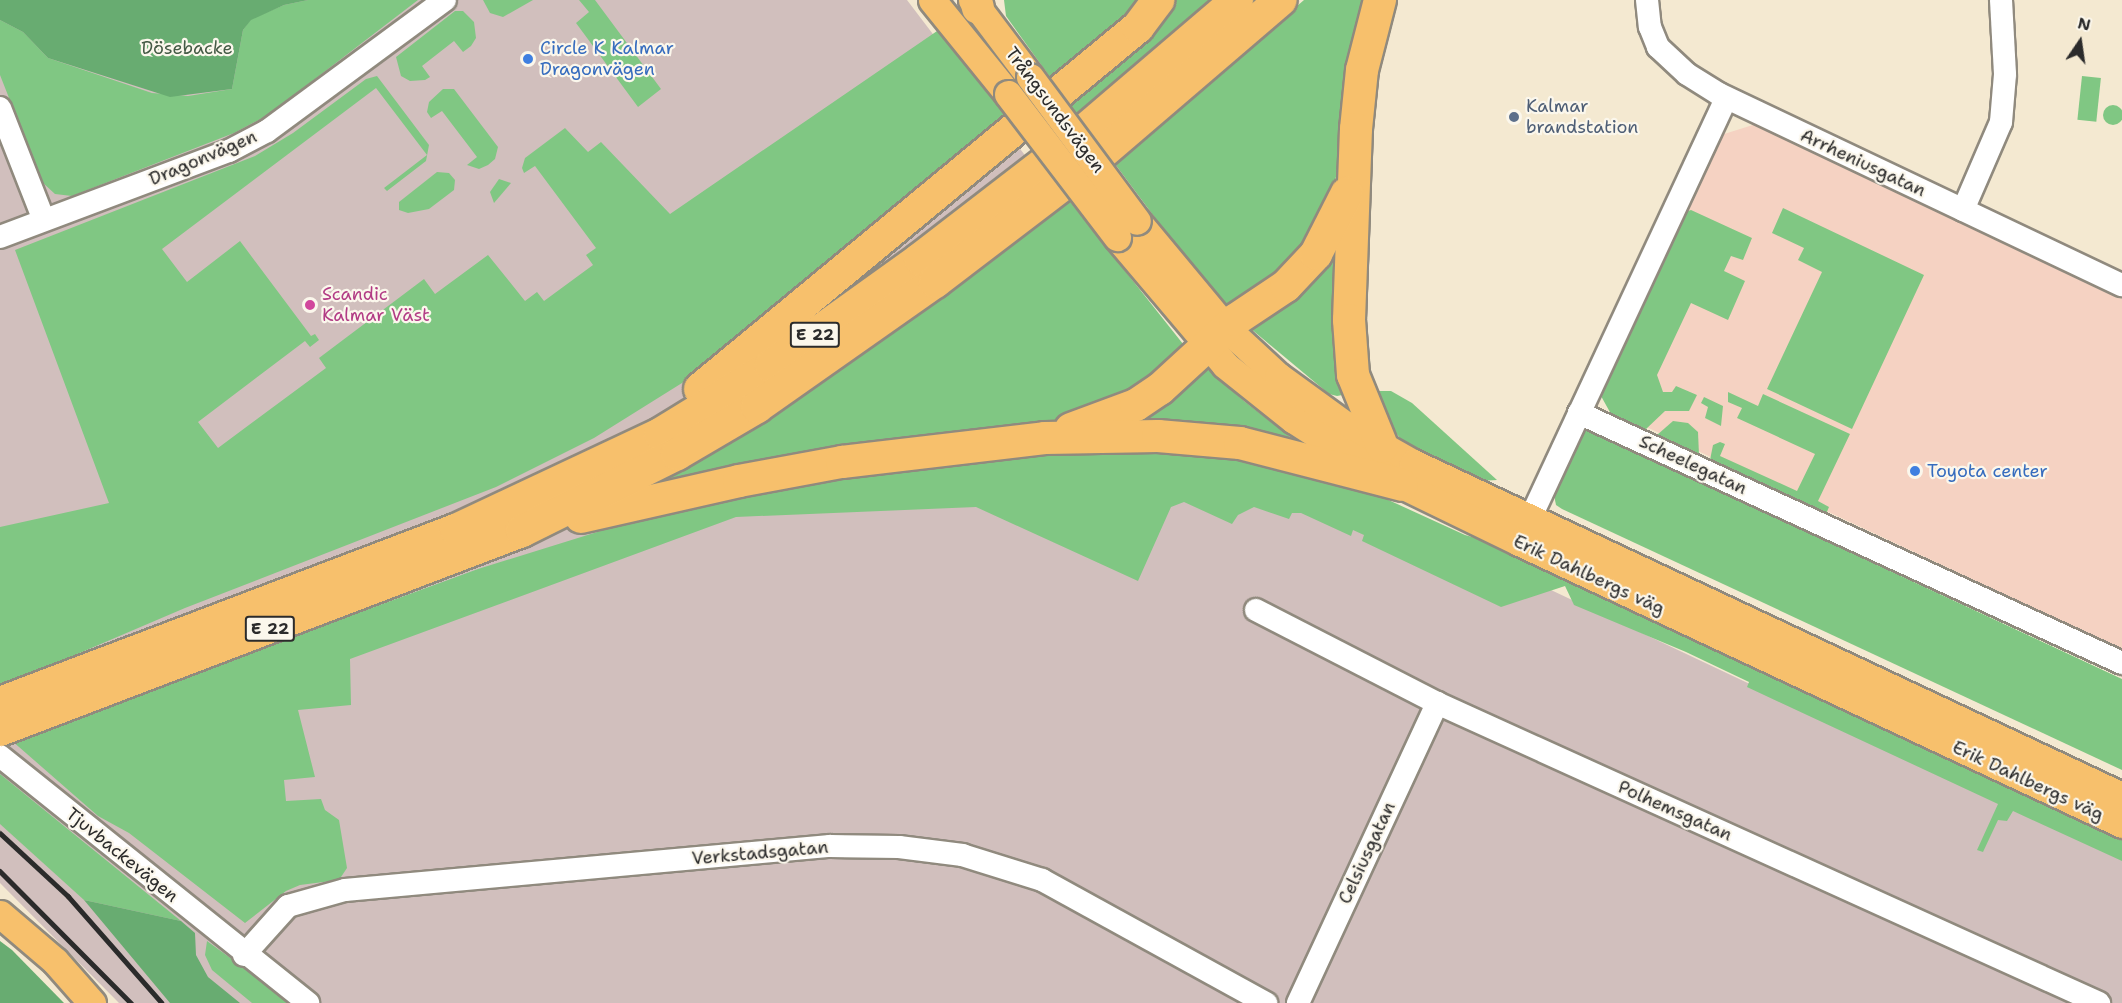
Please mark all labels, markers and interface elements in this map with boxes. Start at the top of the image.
north arrow [2050,12,2110,72]
text: N [2076,12,2093,36]
park label: Dösebacke [141,37,233,59]
place label: Circle K Kalmar Dragonvägen [540,38,674,80]
street label: Trångsundsvägen [1001,43,1109,177]
marker: Circle K Kalmar Dragonvägen [521,52,535,66]
place label: Kalmar brandstation [1526,96,1638,138]
marker: Kalmar brandstation [1507,110,1521,124]
street label: Arrheniusgatan [1797,125,1929,201]
street label: Dragonvägen [146,126,260,190]
place label: Scandic Kalmar Väst [322,284,430,326]
marker: Scandic Kalmar Väst [303,298,317,312]
road number: E 22 [790,322,840,348]
street label: Scheelegatan [1636,431,1750,499]
place label: Toyota center [1927,460,2048,482]
marker: Toyota center [1908,464,1922,478]
street label: Erik Dahlbergs väg [1510,530,1668,620]
road number: E 22 [244,616,296,642]
street label: Erik Dahlbergs väg [1949,736,2107,826]
street label: Polhemsgatan [1615,776,1735,846]
street label: Celsiusgatan [1334,799,1400,907]
street label: Tjuvbackevägen [62,803,182,907]
street label: Verkstadsgatan [691,836,829,870]

